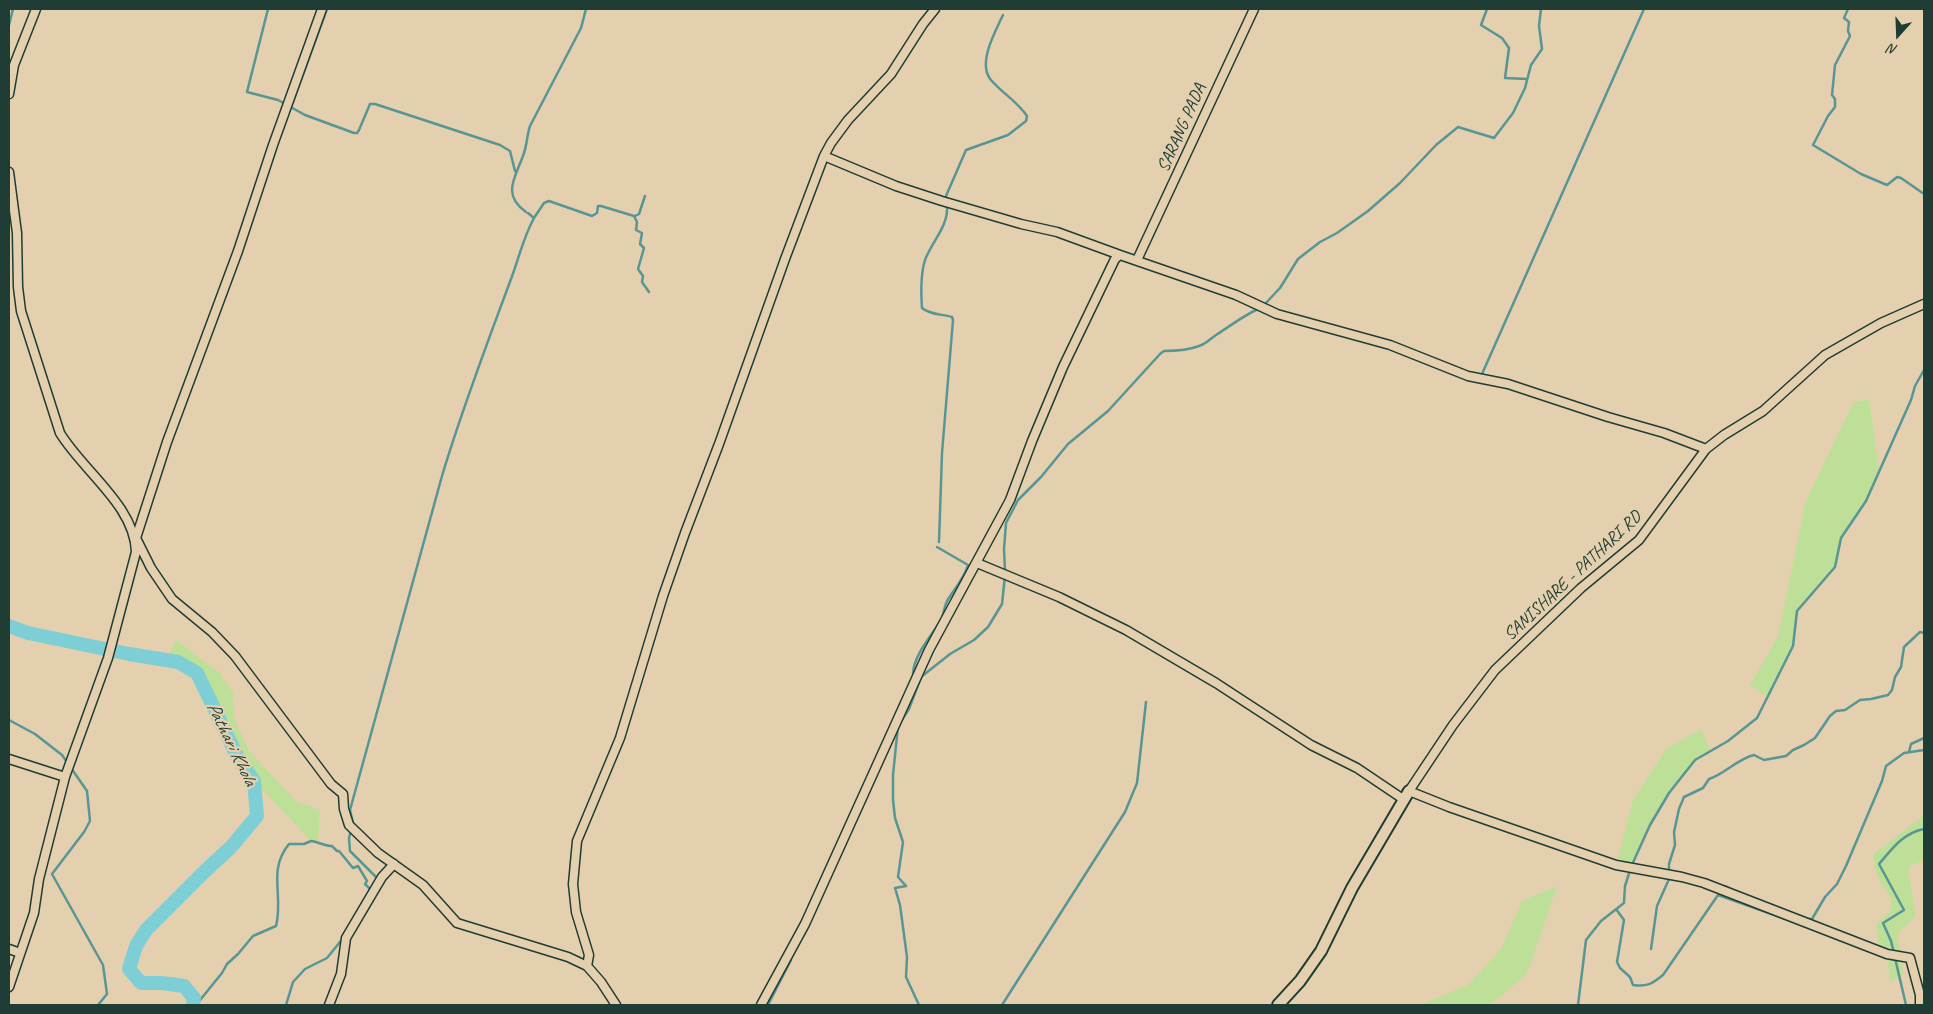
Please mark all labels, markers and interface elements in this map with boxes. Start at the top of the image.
north arrow [1873,10,1923,60]
text: N [1886,40,1900,59]
street label: SARANG PADA [1153,80,1211,176]
street label: SANISHARE - PATHARI RD [1500,507,1646,645]
water label: Pathari Khola [201,699,261,789]

